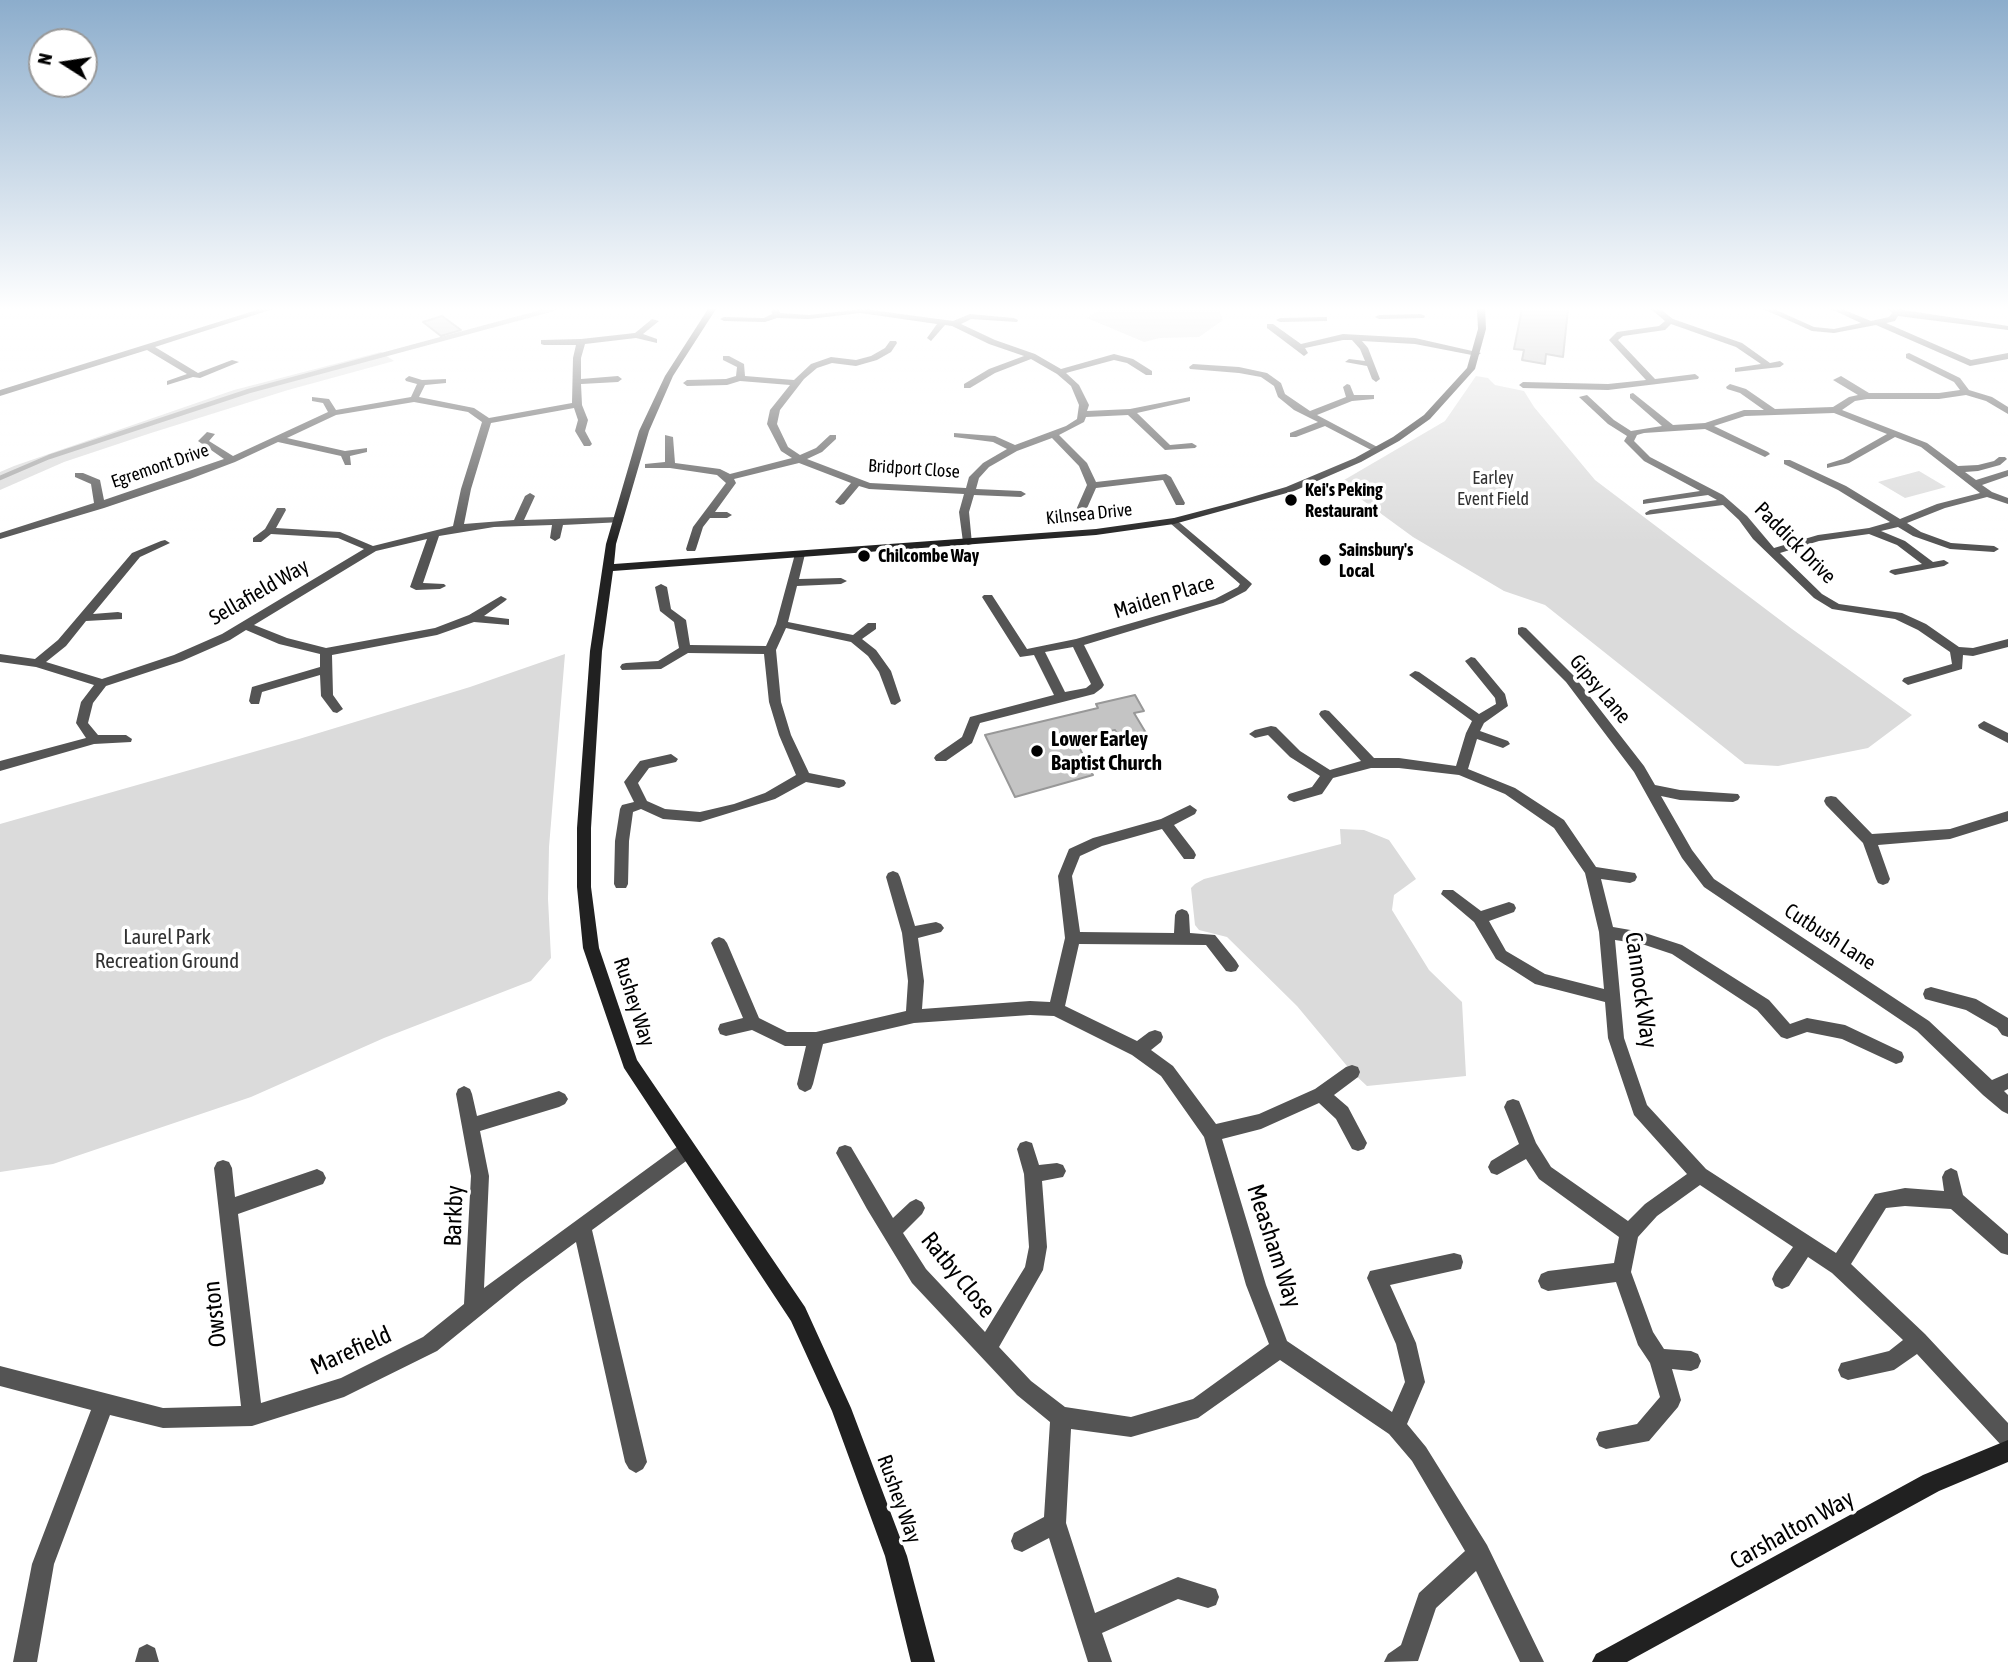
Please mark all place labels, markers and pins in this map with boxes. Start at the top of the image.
place label: Kei's Peking Restaurant [1305,479,1383,522]
marker: Kei's Peking Restaurant [1283,492,1299,508]
place label: Sainsbury's Local [1339,539,1413,582]
place label: Chilcombe Way [878,545,979,567]
marker: Chilcombe Way [856,548,872,564]
marker: Sainsbury's Local [1317,552,1333,568]
place label: Lower Earley Baptist Church [1051,726,1162,776]
marker: Lower Earley Baptist Church [1029,743,1045,759]

